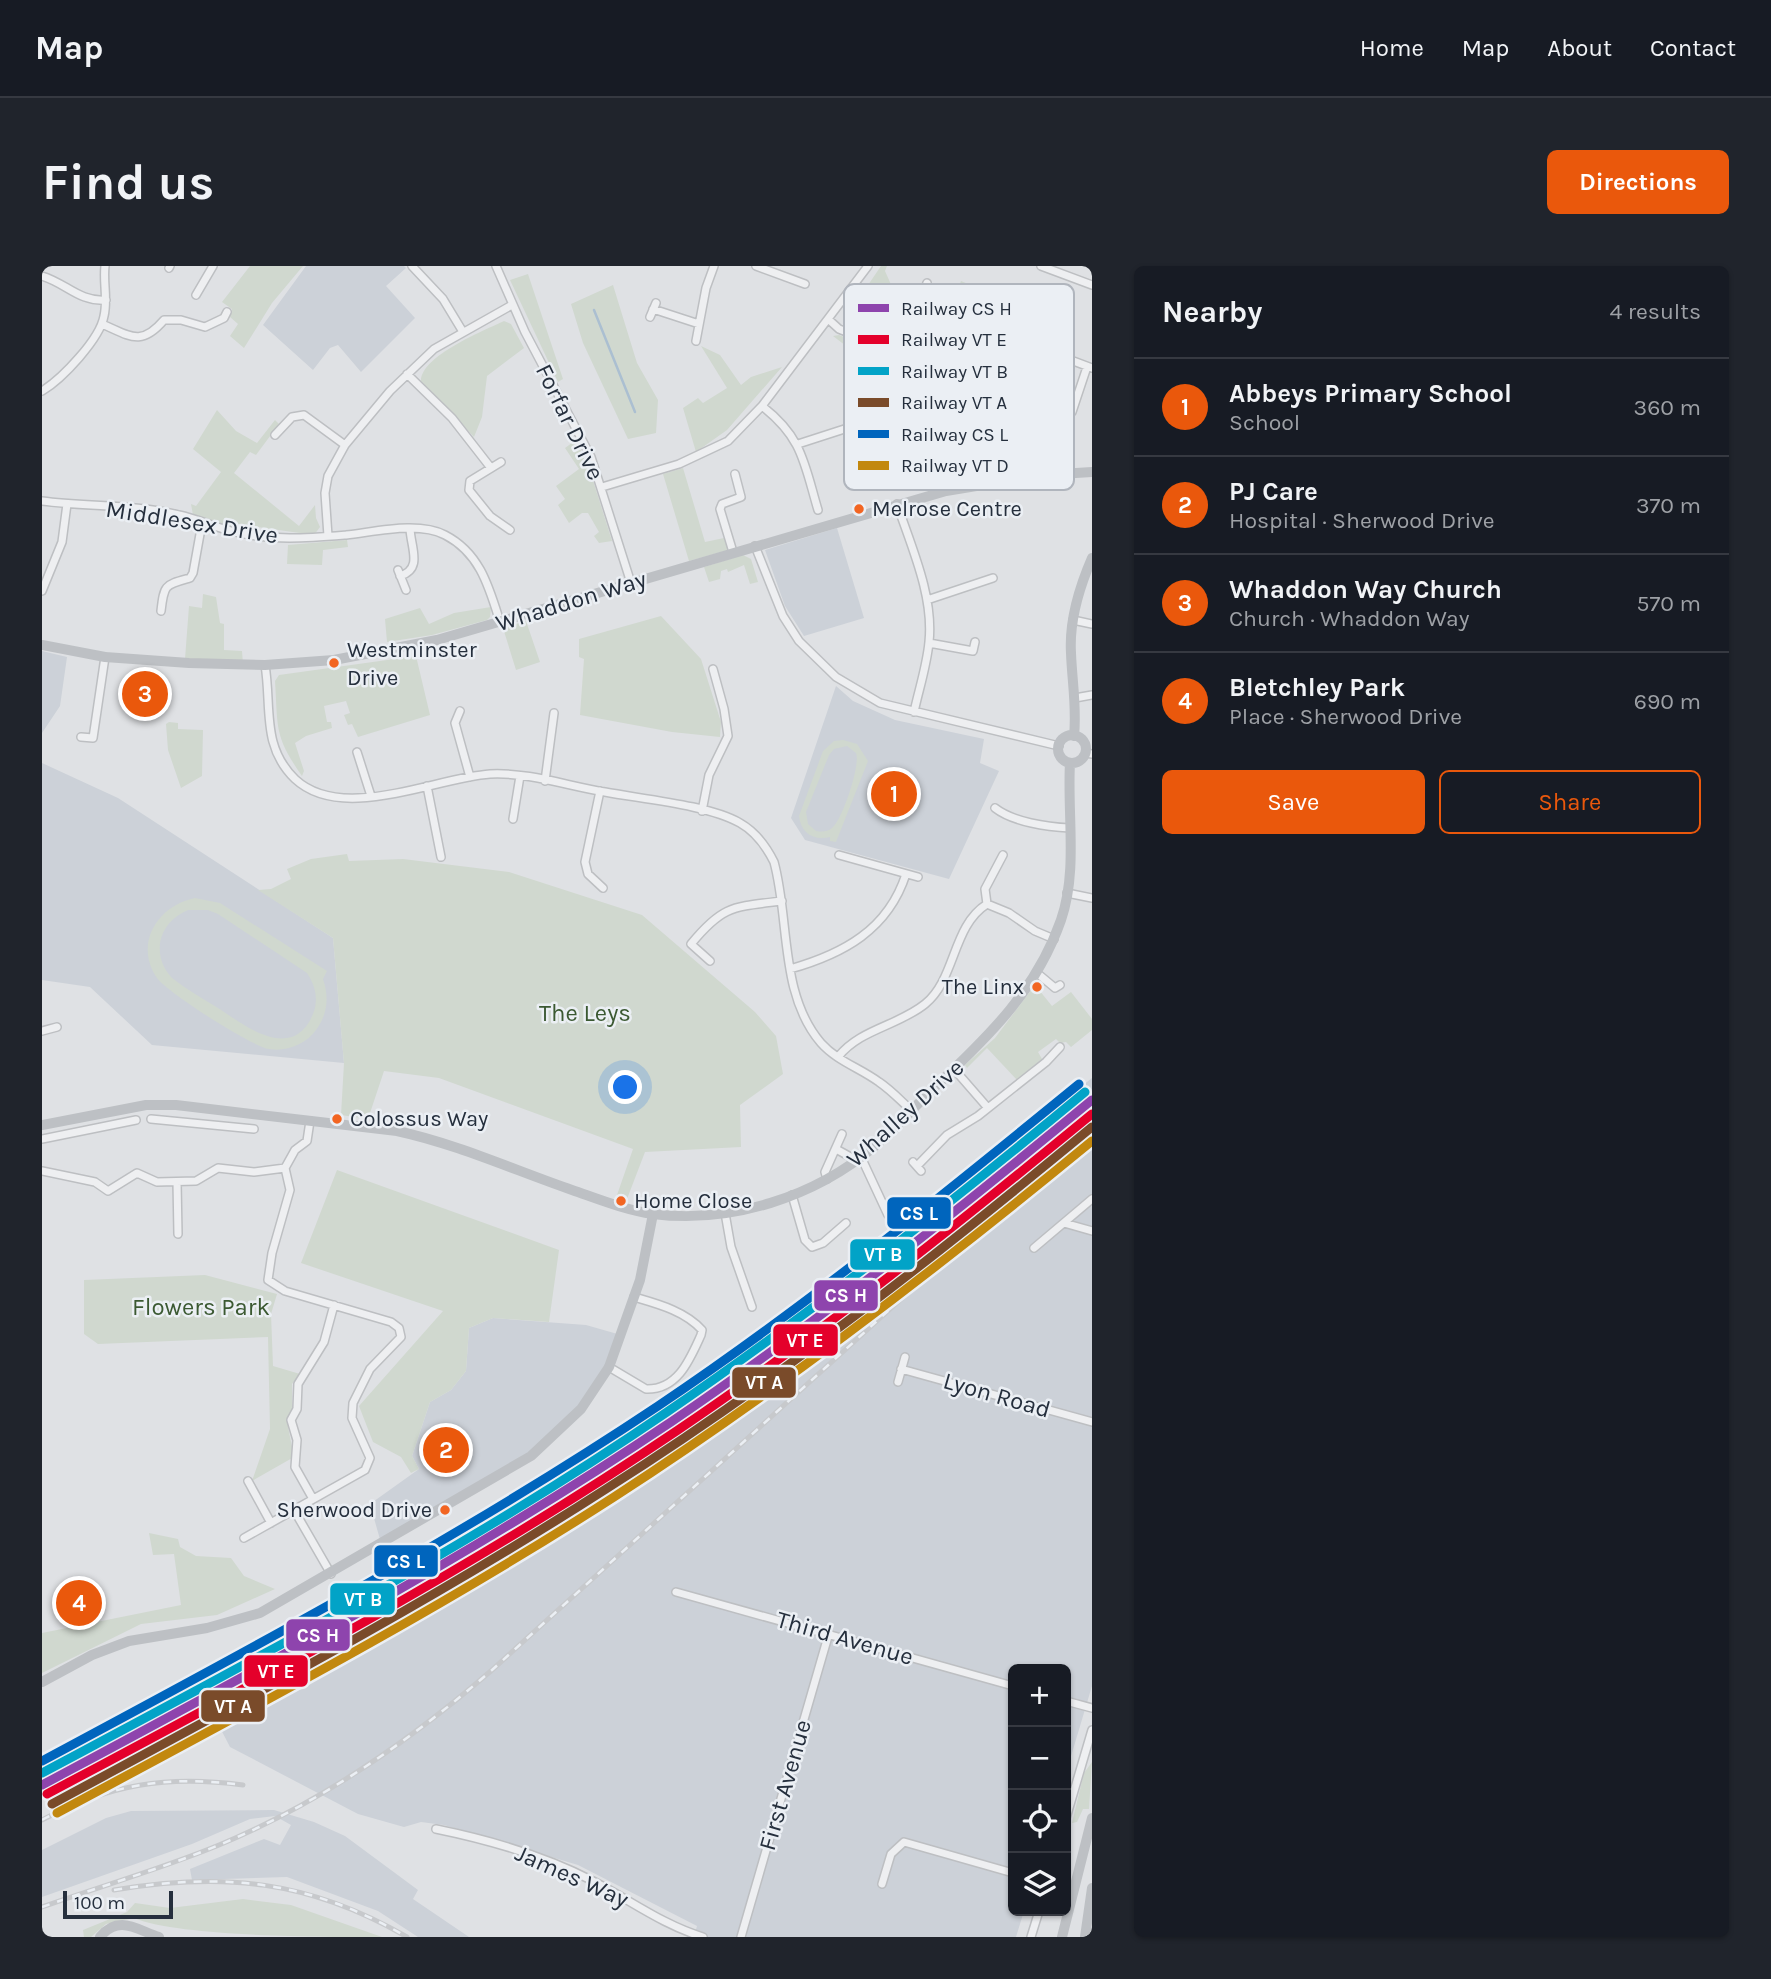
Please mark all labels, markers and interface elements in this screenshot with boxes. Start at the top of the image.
text: Map [35,29,103,67]
text: Home [1360,34,1424,62]
text: Map [1462,34,1509,62]
text: About [1547,34,1612,62]
text: Contact [1650,34,1736,62]
button: Directions [1547,150,1729,214]
text: Find us [42,154,214,211]
legend [844,284,1074,490]
text: Nearby [1162,294,1262,330]
text: Railway CS H [901,298,1012,320]
text: 4 results [1609,298,1701,325]
text: Railway VT E [901,329,1007,351]
street label: Forfar Drive [530,359,610,485]
text: Railway VT B [901,361,1008,383]
text: Abbeys Primary School [1229,378,1512,409]
text: Railway VT A [901,392,1007,414]
text: 1 [1181,394,1189,421]
text: 360 m [1634,394,1701,421]
text: School [1229,409,1300,436]
text: Railway CS L [901,424,1008,446]
text: Railway VT D [901,455,1009,477]
text: PJ Care [1229,476,1318,507]
text: 2 [1178,492,1192,519]
text: 370 m [1636,492,1701,519]
street label: Middlesex Drive [104,495,280,549]
place label: Melrose Centre [872,496,1022,522]
marker: Melrose Centre [852,502,866,516]
text: Hospital · Sherwood Drive [1229,507,1495,534]
street label: Whaddon Way [492,565,650,637]
text: Whaddon Way Church [1229,574,1502,605]
text: 3 [1178,590,1192,617]
text: 570 m [1637,590,1701,617]
text: Church · Whaddon Way [1229,605,1469,632]
place label: Westminster Drive [347,637,477,691]
marker: Westminster Drive [327,656,341,670]
pin: 3 [122,668,168,720]
text: Bletchley Park [1229,672,1405,703]
text: 4 [1178,688,1192,715]
text: 690 m [1634,688,1701,715]
text: Place · Sherwood Drive [1229,703,1462,730]
pin: 1 [871,768,917,820]
button: Save [1162,770,1425,834]
button: Share [1439,770,1701,834]
place label: The Linx [942,974,1024,1000]
marker: The Linx [1030,980,1044,994]
park label: The Leys [539,999,631,1027]
street label: Whalley Drive [841,1053,969,1173]
your location [608,1070,642,1104]
place label: Colossus Way [350,1106,488,1132]
marker: Colossus Way [330,1112,344,1126]
place label: Home Close [634,1188,752,1214]
marker: Home Close [614,1194,628,1208]
line badge: CS L [886,1196,952,1230]
text: CS L [900,1203,939,1225]
line badge: VT B [849,1238,916,1271]
text: VT B [864,1244,902,1266]
line badge: CS H [813,1279,879,1312]
text: CS H [825,1285,867,1307]
park label: Flowers Park [132,1293,270,1321]
line badge: VT E [772,1323,839,1357]
text: VT E [786,1330,824,1352]
line badge: VT A [731,1366,797,1399]
street label: Lyon Road [940,1366,1054,1424]
text: VT A [745,1372,783,1394]
pin: 2 [423,1424,469,1476]
place label: Sherwood Drive [277,1497,432,1523]
marker: Sherwood Drive [438,1503,452,1517]
line badge: CS L [373,1544,439,1578]
text: CS L [387,1551,426,1573]
pin: 4 [56,1577,102,1629]
line badge: VT B [329,1582,396,1616]
text: VT B [344,1589,382,1611]
street label: Third Avenue [773,1605,917,1671]
line badge: CS H [285,1618,351,1652]
text: CS H [297,1625,339,1647]
line badge: VT E [243,1654,309,1688]
text: VT E [257,1661,295,1683]
map controls [1008,1664,1071,1916]
button: + [1008,1664,1071,1727]
line badge: VT A [200,1689,266,1723]
text: VT A [214,1696,252,1718]
street label: First Avenue [753,1716,817,1854]
button: − [1008,1727,1071,1790]
button: locate [1008,1790,1071,1853]
street label: James Way [511,1839,633,1913]
button: layers [1008,1853,1071,1916]
scale bar [63,1888,173,1920]
text: 100 m [74,1892,125,1914]

